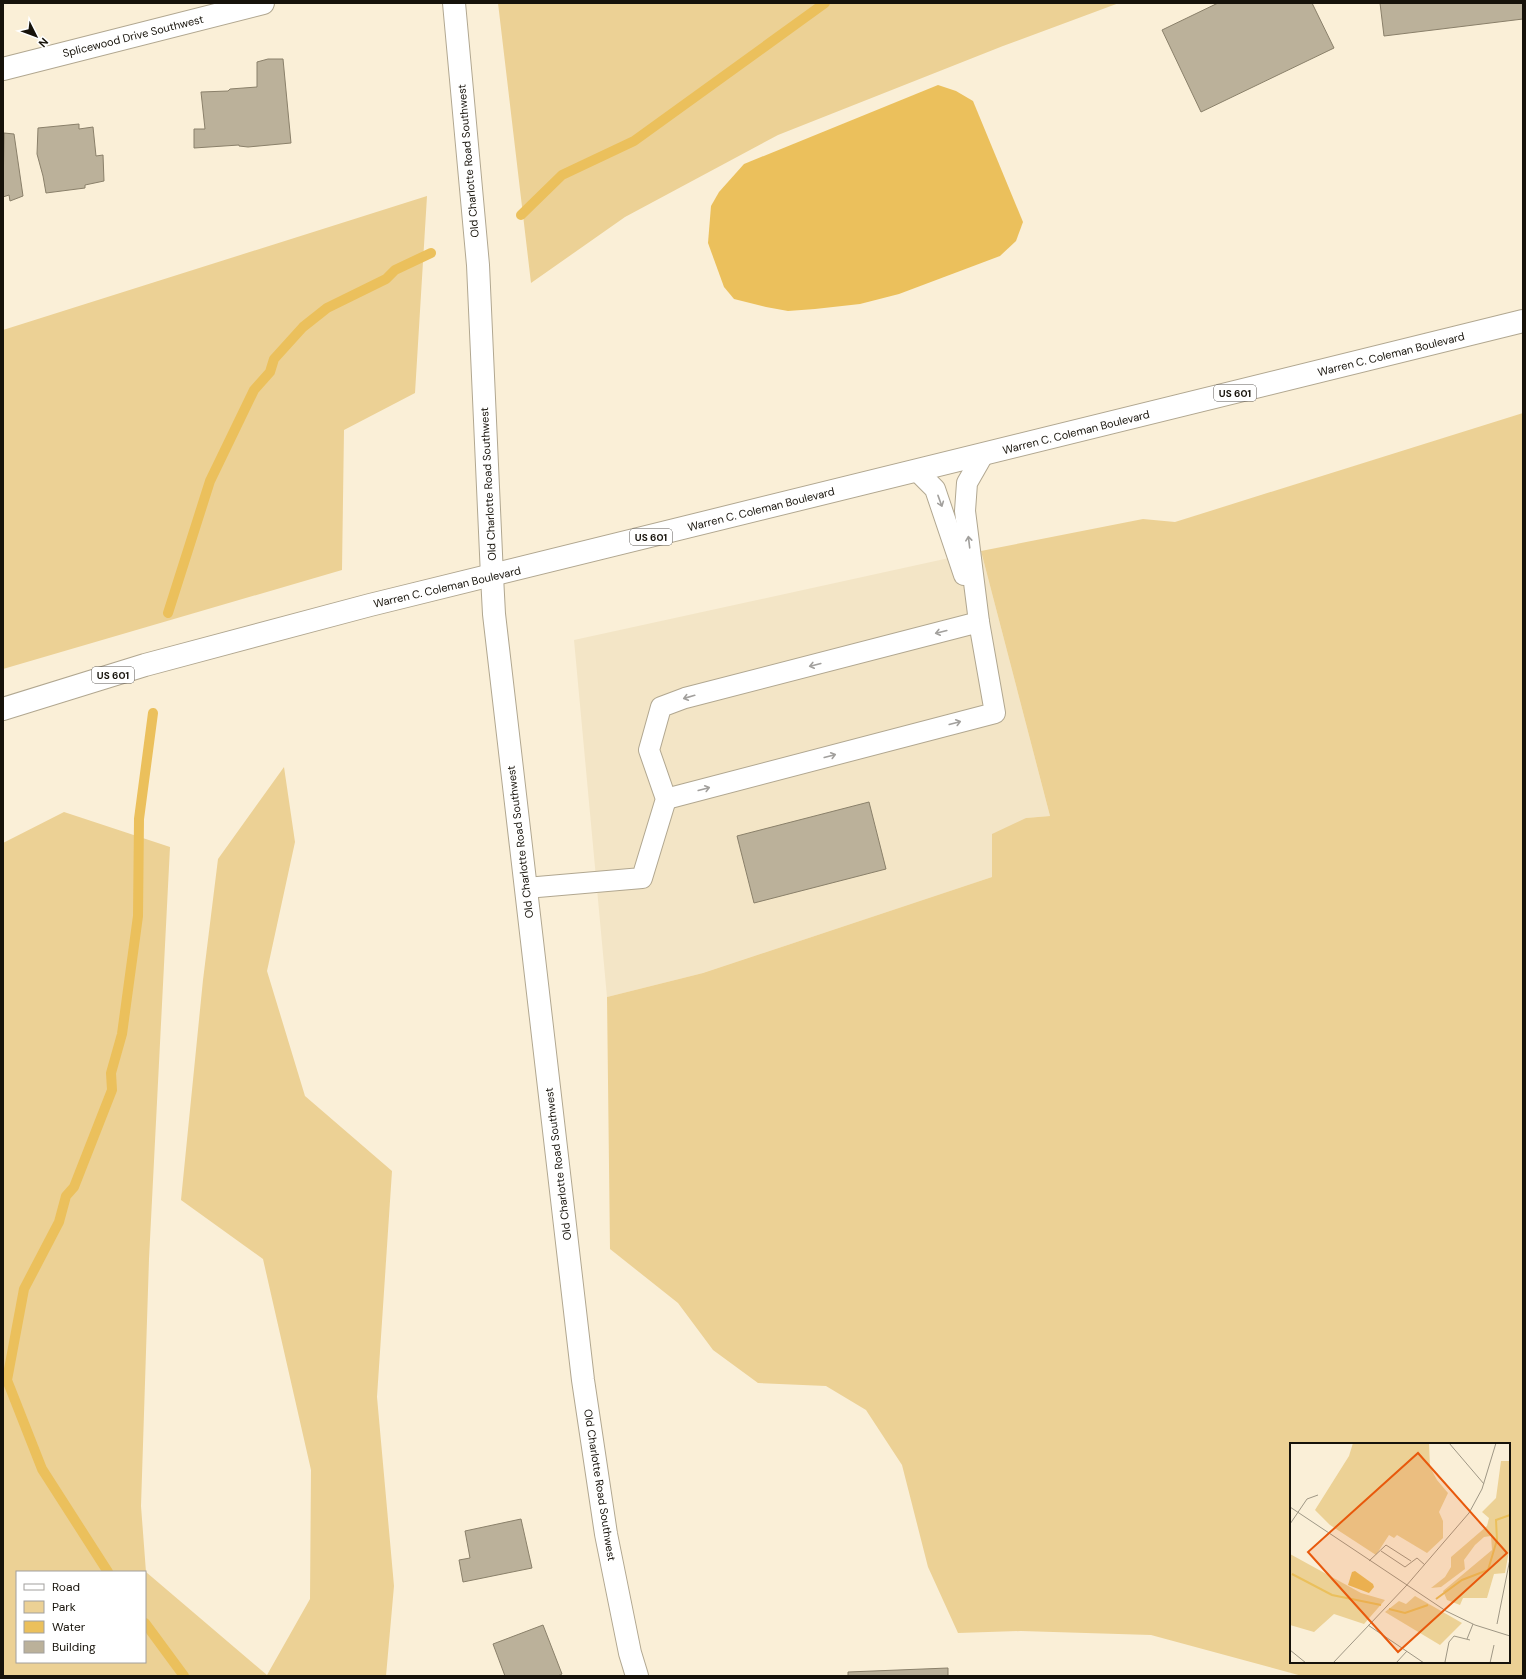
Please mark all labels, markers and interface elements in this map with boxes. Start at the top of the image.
street label: Splicewood Drive Southwest [61,12,205,60]
north arrow [16,16,56,56]
text: N [36,35,51,50]
street label: Old Charlotte Road Southwest [454,84,482,238]
street label: Warren C. Coleman Boulevard [1316,329,1466,379]
road number: US 601 [1214,385,1256,401]
street label: Old Charlotte Road Southwest [477,407,499,561]
street label: Warren C. Coleman Boulevard [1001,407,1151,457]
street label: Warren C. Coleman Boulevard [686,484,836,534]
one-way arrow [936,495,944,507]
road number: US 601 [630,529,672,545]
one-way arrow [965,536,973,549]
street label: Warren C. Coleman Boulevard [372,563,522,611]
one-way arrow [935,629,948,637]
one-way arrow [809,661,822,669]
road number: US 601 [92,667,134,683]
one-way arrow [683,694,696,701]
one-way arrow [949,719,962,727]
one-way arrow [823,752,836,760]
street label: Old Charlotte Road Southwest [504,765,536,919]
one-way arrow [697,785,710,792]
street label: Old Charlotte Road Southwest [542,1087,574,1241]
street label: Old Charlotte Road Southwest [581,1408,619,1562]
inset map [1290,1443,1510,1663]
legend [16,1571,146,1663]
text: Road [52,1579,80,1595]
text: Park [52,1599,76,1615]
text: Water [52,1619,86,1635]
text: Building [52,1639,96,1655]

